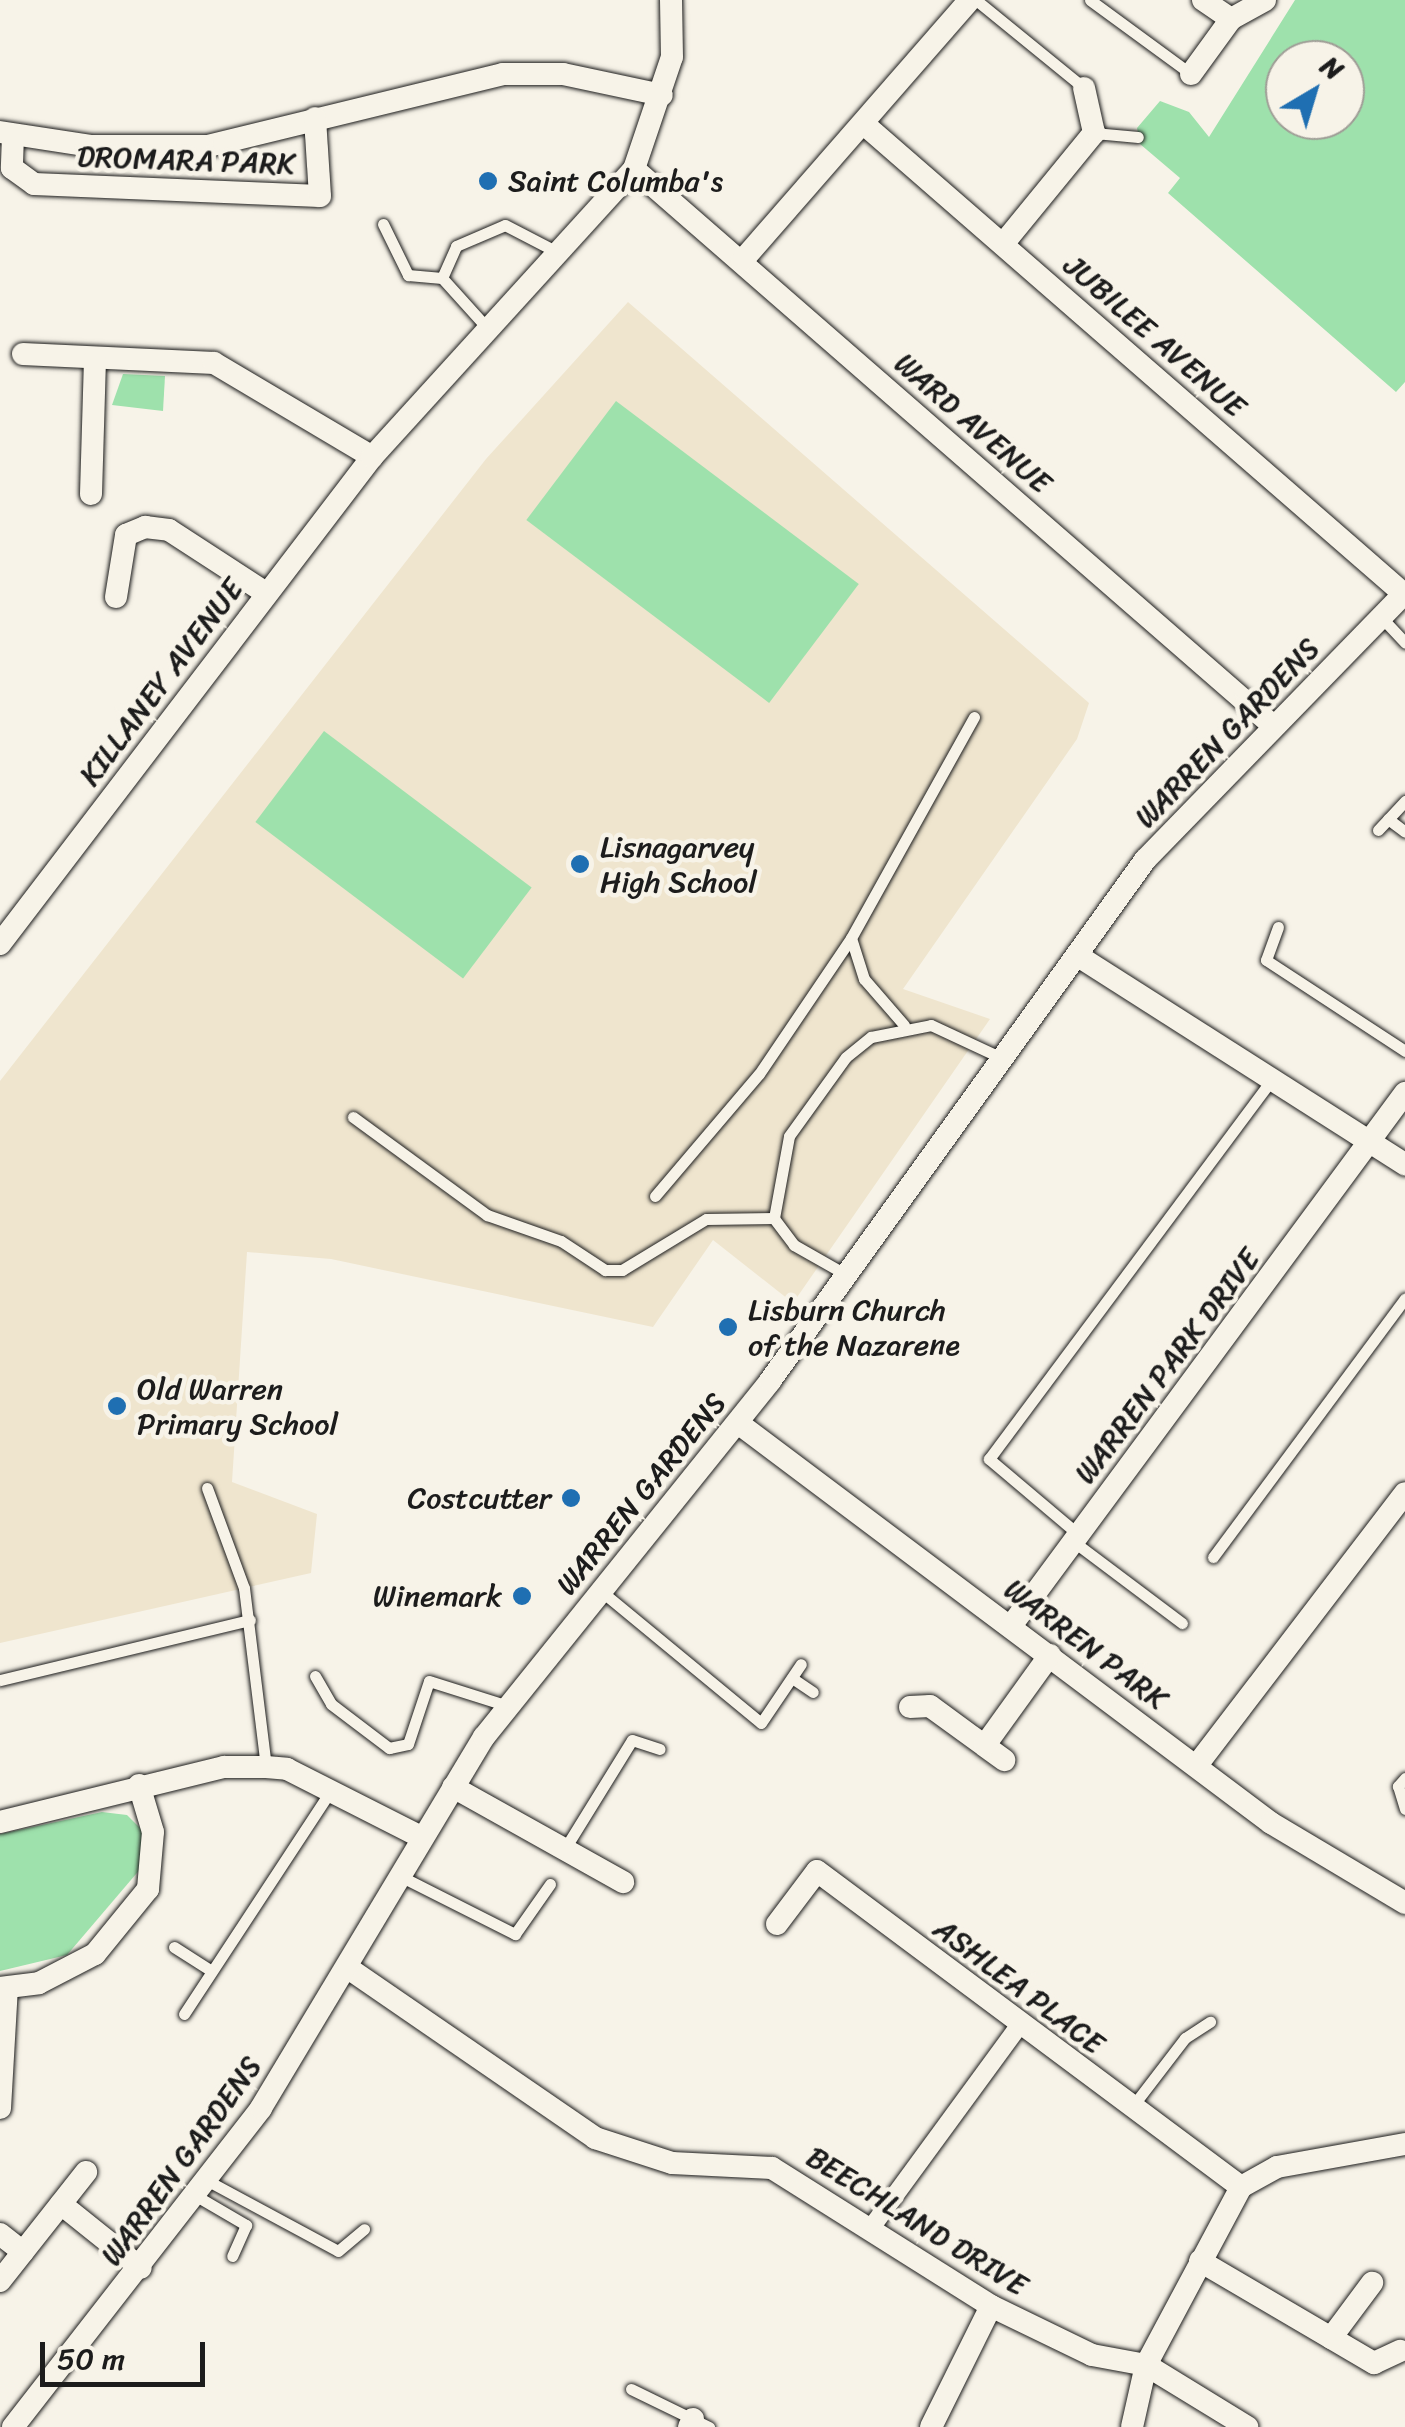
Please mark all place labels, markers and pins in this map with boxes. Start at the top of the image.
place label: Saint Columba's [508,163,725,199]
marker: Saint Columba's [477,170,499,192]
place label: Lisnagarvey High School [600,829,757,900]
marker: Lisnagarvey High School [569,853,591,875]
place label: Lisburn Church of the Nazarene [748,1292,960,1362]
marker: Lisburn Church of the Nazarene [717,1316,739,1338]
place label: Old Warren Primary School [137,1371,338,1442]
marker: Old Warren Primary School [106,1395,128,1417]
place label: Costcutter [408,1480,551,1516]
marker: Costcutter [560,1487,582,1509]
place label: Winemark [373,1578,502,1614]
marker: Winemark [511,1585,533,1607]

